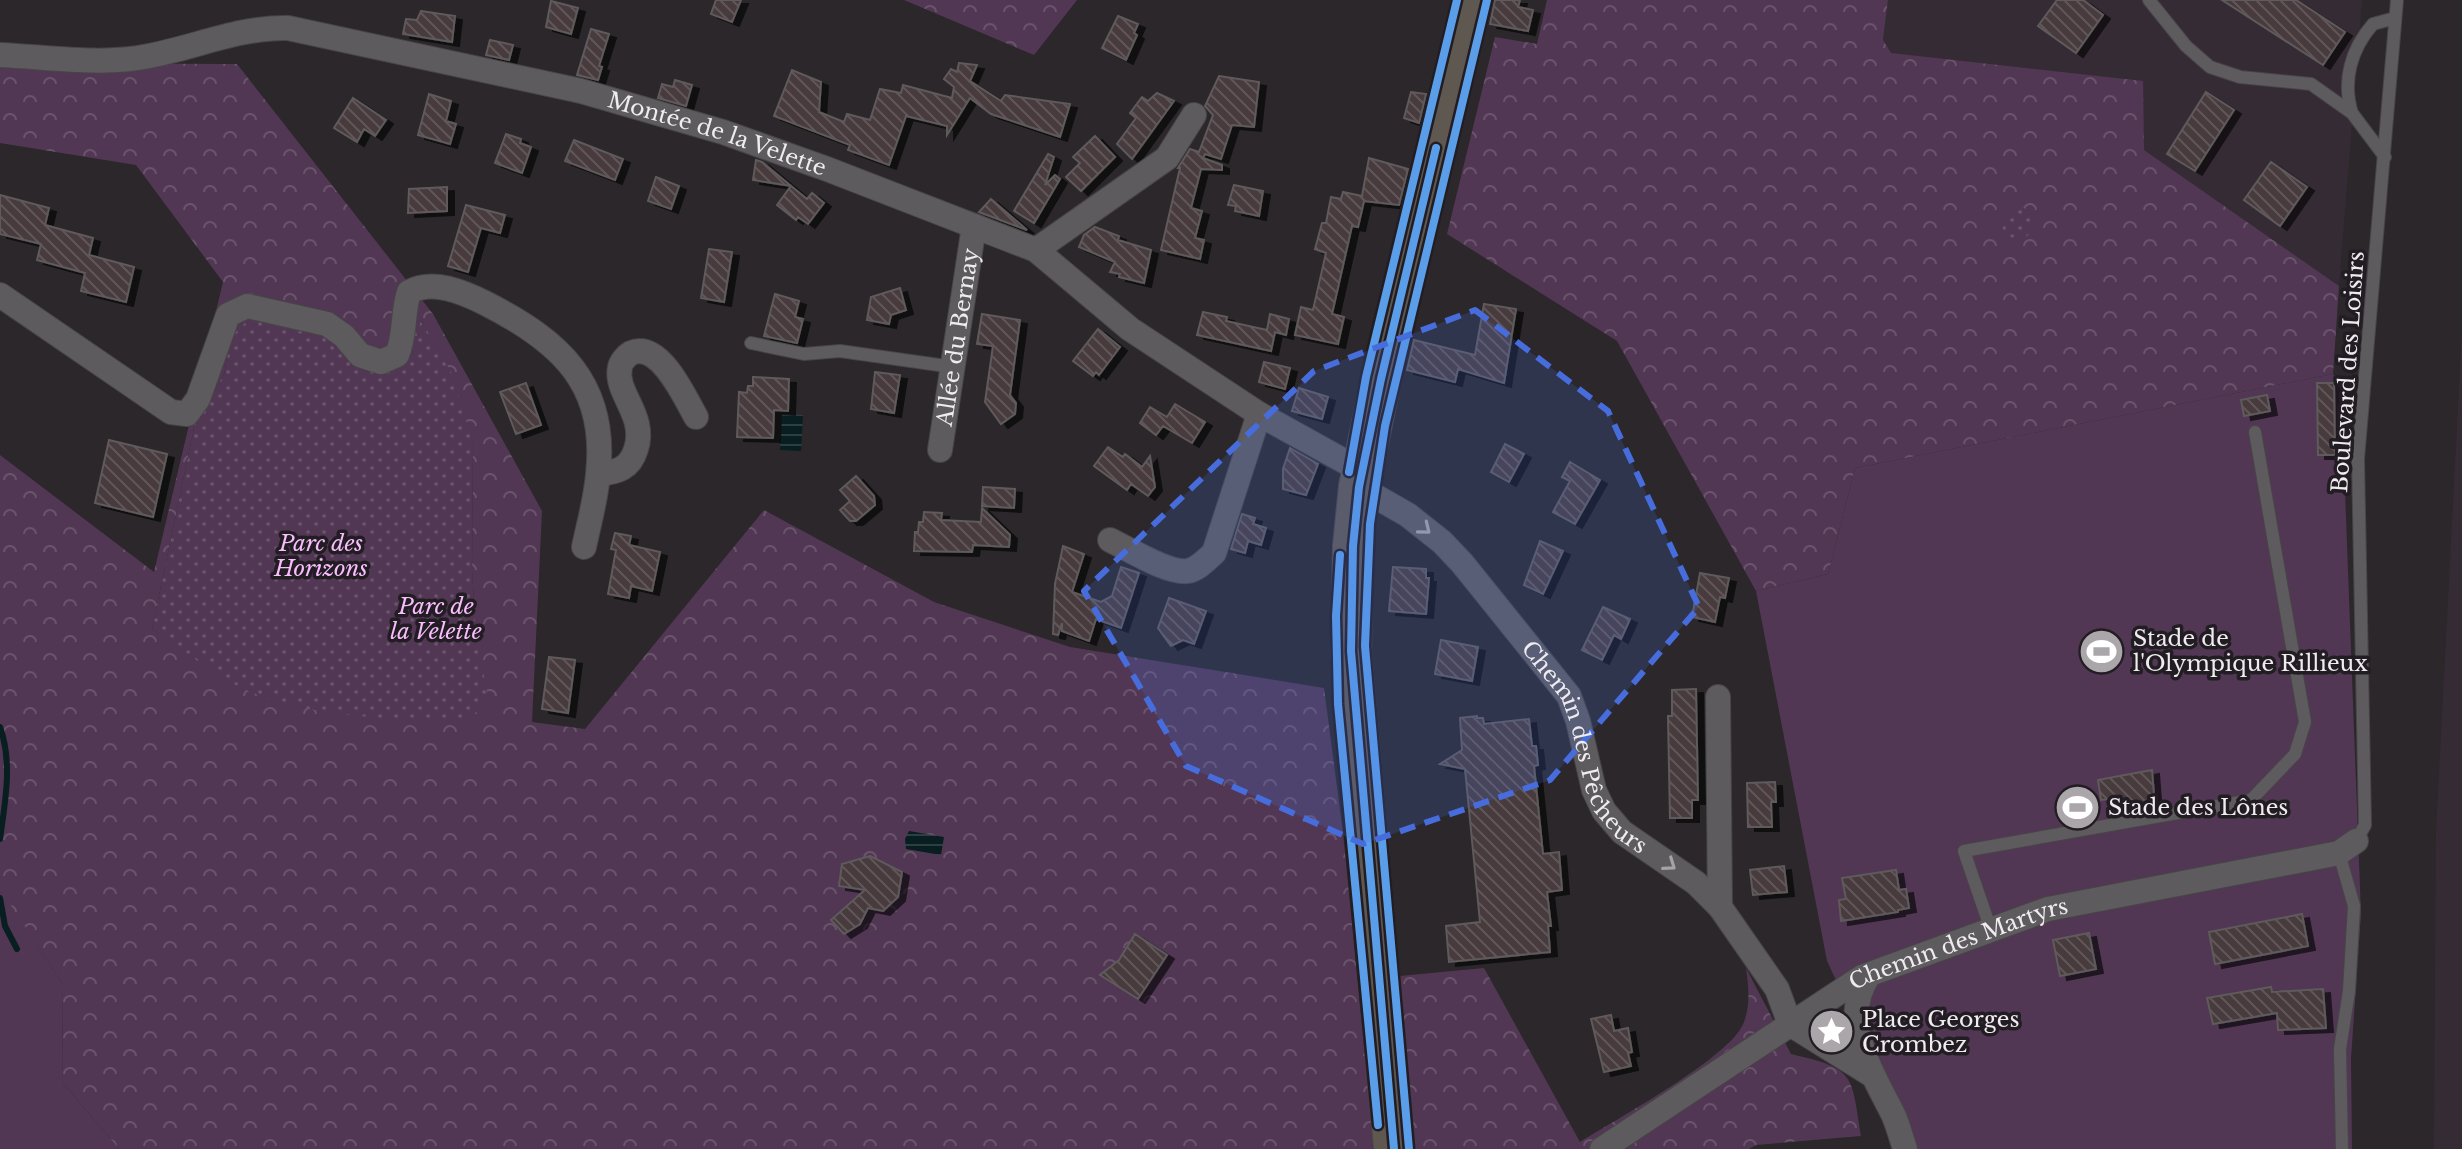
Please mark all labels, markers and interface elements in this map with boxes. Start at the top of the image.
street label: Montée de la Velette [605,86,830,181]
street label: Allée du Bernay [930,246,984,429]
street label: Boulevard des Loisirs [2326,250,2370,494]
one-way arrow [1416,519,1431,533]
park label: Parc des Horizons [273,530,368,582]
park label: Parc de la Velette [390,593,482,645]
place label: Stade de l'Olympique Rillieux [2133,625,2368,677]
sports icon: Stade de l'Olympique Rillieux [2078,627,2126,675]
street label: Chemin des Pêcheurs [1516,635,1653,859]
sports icon: Stade des Lônes [2053,783,2101,831]
place label: Stade des Lônes [2108,794,2288,821]
one-way arrow [1662,855,1676,870]
street label: Chemin des Martyrs [1843,892,2070,996]
place label: Place Georges Crombez [1862,1006,2019,1058]
place icon: Place Georges Crombez [1807,1008,1855,1056]

